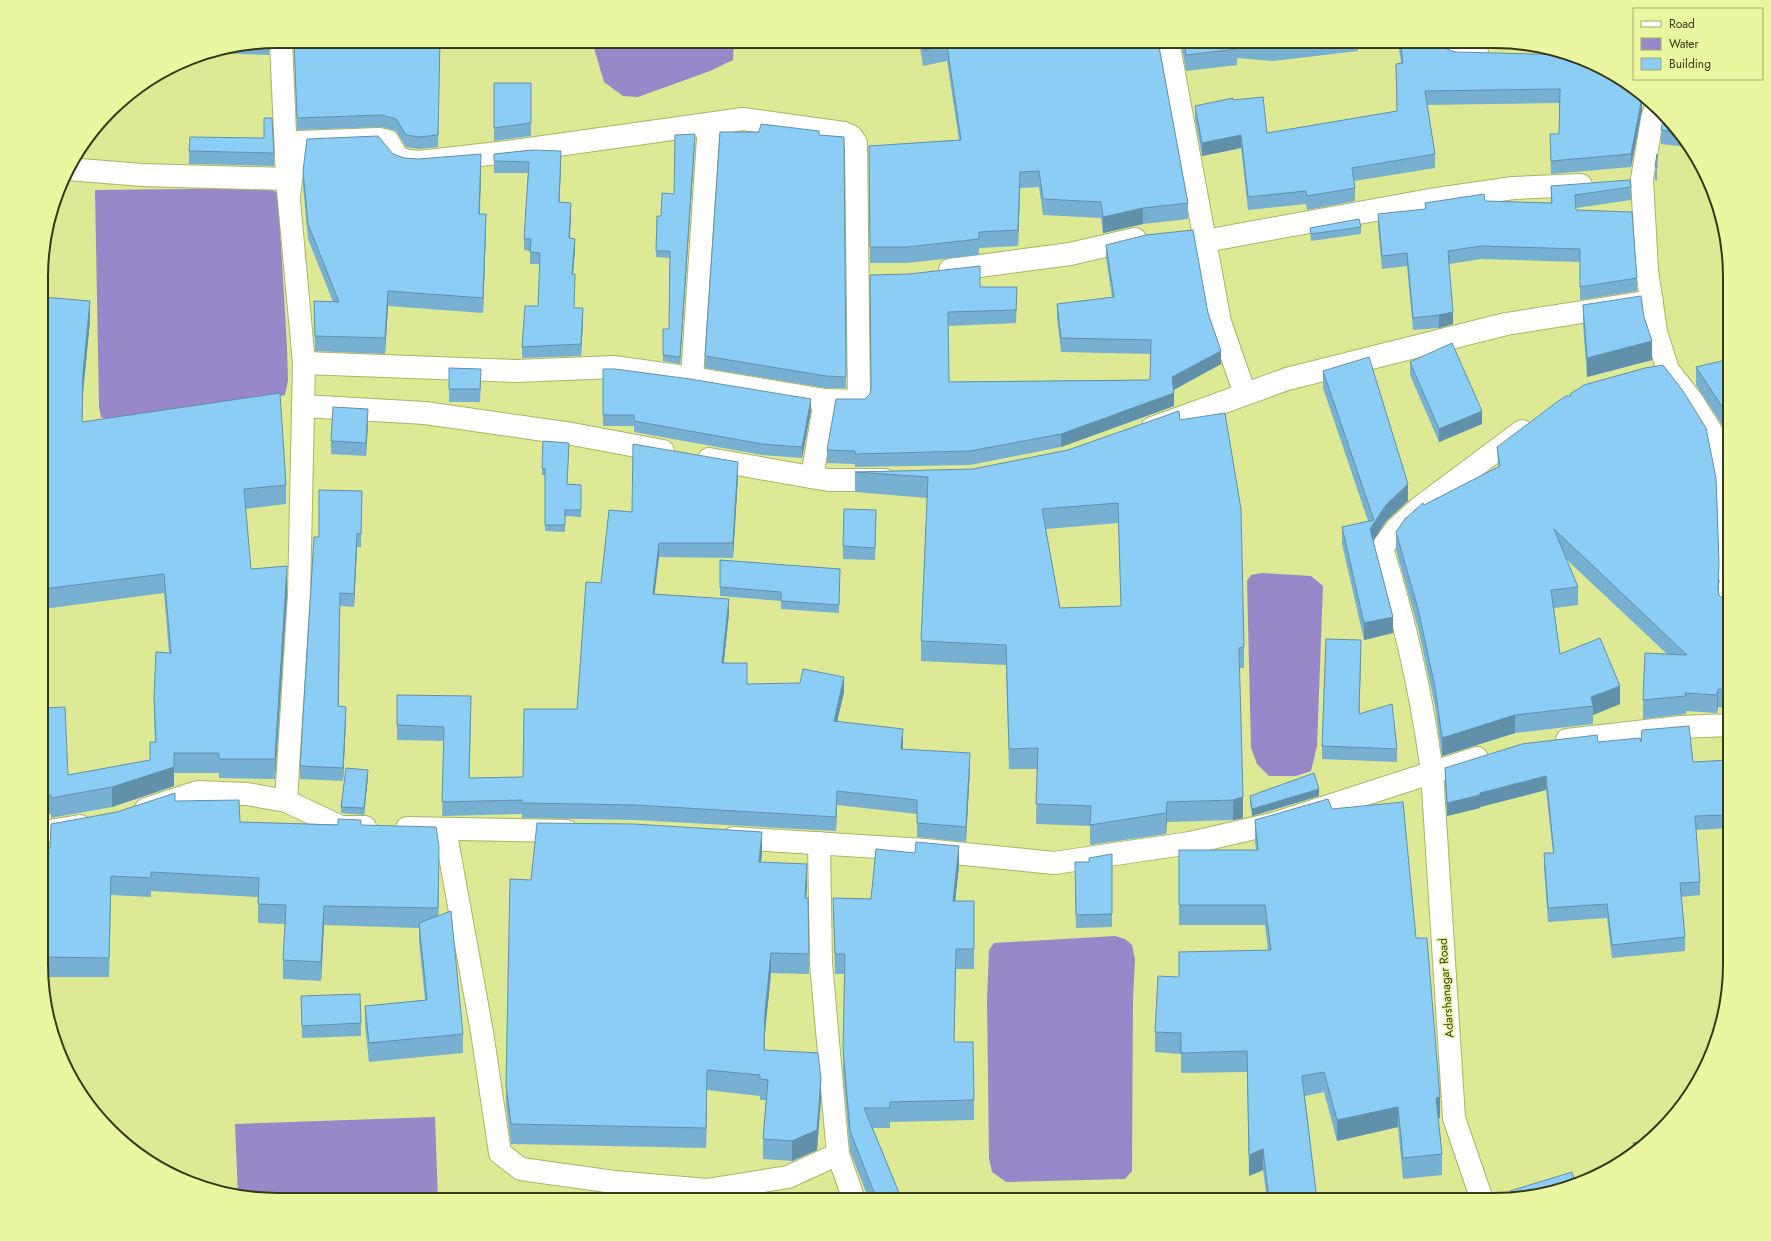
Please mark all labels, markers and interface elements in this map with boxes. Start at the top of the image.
legend [1633,8,1763,80]
text: Road [1669,15,1695,33]
text: Water [1669,35,1700,53]
text: Building [1669,55,1711,73]
street label: Adarshanagar Road [1434,938,1458,1038]

